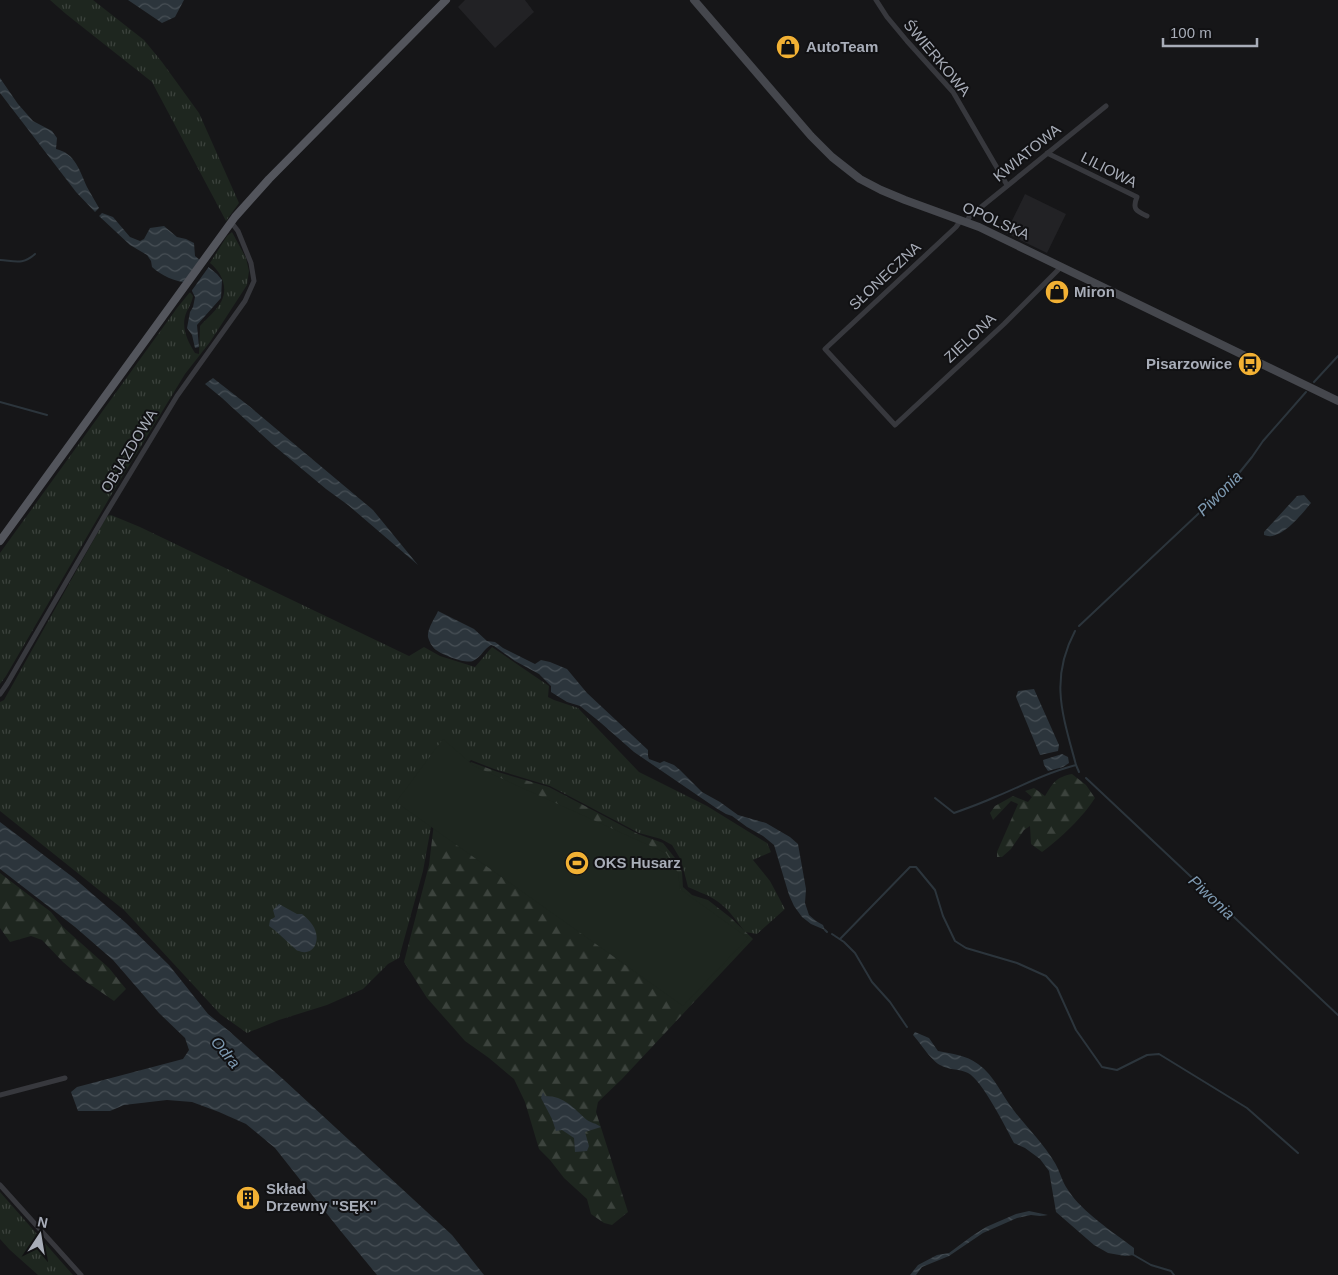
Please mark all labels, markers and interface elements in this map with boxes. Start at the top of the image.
scale bar [1163,15,1257,47]
street label: ŚWIERKOWA [901,16,974,99]
text: 100 m [1170,24,1212,41]
shop icon: AutoTeam [775,34,801,60]
place label: AutoTeam [806,38,878,55]
street label: KWIATOWA [990,120,1064,185]
street label: LILIOWA [1079,148,1140,191]
street label: OPOLSKA [960,198,1032,243]
street label: SŁONECZNA [845,238,924,313]
shop icon: Miron [1044,279,1070,305]
place label: Miron [1074,283,1115,300]
street label: ZIELONA [940,310,999,366]
bus stop icon: Pisarzowice [1237,351,1263,377]
place label: Pisarzowice [1146,355,1232,372]
street label: OBJAZDOWA [97,406,160,496]
water label: Piwonia [1194,467,1245,519]
sports icon: OKS Husarz [564,850,590,876]
place label: OKS Husarz [594,854,681,871]
water label: Piwonia [1185,872,1238,923]
water label: Odra [208,1033,244,1071]
place label: Skład Drzewny "SĘK" [266,1180,377,1214]
building icon: Skład Drzewny "SĘK" [235,1185,261,1211]
north arrow [15,1210,65,1260]
text: N [36,1213,49,1231]

